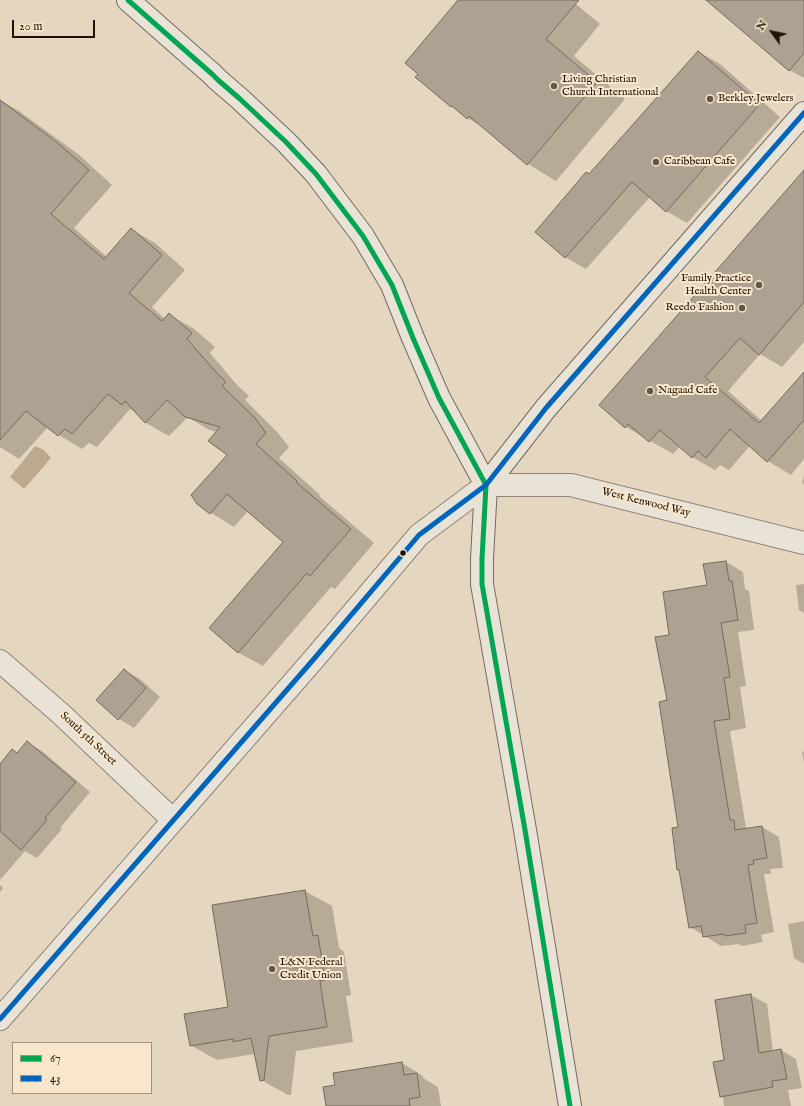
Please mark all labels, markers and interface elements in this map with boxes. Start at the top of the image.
scale bar [14,12,97,38]
north arrow [752,12,792,52]
text: N [753,18,770,33]
text: 20 m [19,19,42,34]
place label: Living Christian Church International [562,73,659,99]
marker: Living Christian Church International [549,81,559,91]
place label: Berkley Jewelers [718,92,793,106]
marker: Berkley Jewelers [705,94,715,104]
place label: Caribbean Cafe [664,155,735,169]
marker: Caribbean Cafe [651,157,661,167]
place label: Family Practice Health Center [681,272,751,298]
marker: Family Practice Health Center [754,280,764,290]
place label: Reedo Fashion [665,301,734,315]
marker: Reedo Fashion [737,303,747,313]
place label: Nagaad Cafe [658,384,717,398]
marker: Nagaad Cafe [645,386,655,396]
street label: West Kenwood Way [600,486,692,520]
unlabelled marker [398,548,408,558]
street label: South 5th Street [57,709,119,769]
place label: L&N Federal Credit Union [280,956,343,982]
marker: L&N Federal Credit Union [267,964,277,974]
legend [12,1042,152,1094]
text: 67 [50,1051,61,1066]
text: 43 [50,1071,60,1086]

